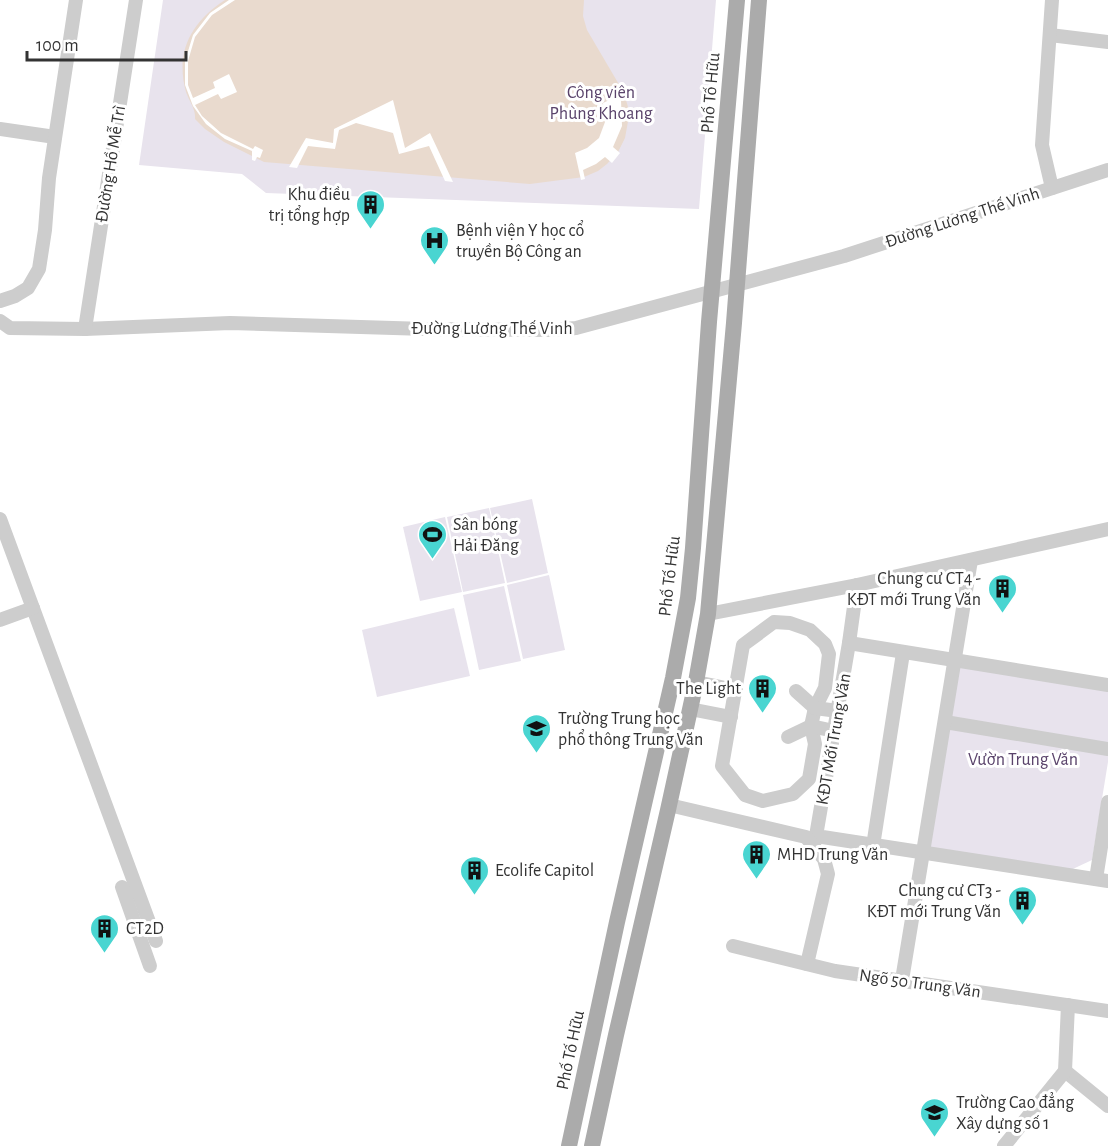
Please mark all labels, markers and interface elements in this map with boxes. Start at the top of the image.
scale bar [27,24,186,62]
text: 100 m [36,37,79,55]
street label: Phố Tố Hữu [698,52,723,134]
park label: Công viên Phùng Khoang [550,84,653,123]
street label: Đường Hồ Mễ Trì [91,104,129,224]
street label: Đường Lương Thế Vinh [883,184,1042,251]
place label: Khu điều trị tổng hợp [269,185,350,225]
building icon: Khu điều trị tổng hợp [355,188,387,230]
place label: Bệnh viện Y học cổ truyền Bộ Công an [456,220,584,261]
hospital icon: Bệnh viện Y học cổ truyền Bộ Công an [419,224,451,266]
street label: Đường Lương Thế Vinh [411,319,573,338]
place label: Sân bóng Hải Đăng [453,516,519,555]
sports icon: Sân bóng Hải Đăng [416,518,448,560]
street label: Phố Tố Hữu [655,535,684,617]
place label: Chung cư CT4 - KĐT mới Trung Văn [847,570,981,609]
building icon: Chung cư CT4 - KĐT mới Trung Văn [986,572,1018,614]
building icon: The Light [746,672,778,714]
street label: KĐT Mới Trung Văn [814,672,854,807]
place label: The Light [676,680,741,698]
place label: Trường Trung học phổ thông Trung Văn [558,710,703,749]
school or university icon: Trường Trung học phổ thông Trung Văn [521,712,553,754]
park label: Vườn Trung Văn [968,751,1078,769]
building icon: MHD Trung Văn [740,838,772,880]
place label: MHD Trung Văn [777,846,888,864]
building icon: Ecolife Capitol [458,854,490,896]
place label: Ecolife Capitol [495,862,594,880]
place label: Chung cư CT3 - KĐT mới Trung Văn [867,882,1001,921]
building icon: Chung cư CT3 - KĐT mới Trung Văn [1006,884,1038,926]
building icon: CT2D [89,912,121,954]
place label: CT2D [126,920,164,938]
street label: Ngõ 50 Trung Văn [858,967,982,1001]
street label: Phố Tố Hữu [553,1009,588,1092]
place label: Trường Cao đẳng Xây dựng số 1 [956,1092,1074,1133]
school or university icon: Trường Cao đẳng Xây dựng số 1 [919,1096,951,1138]

